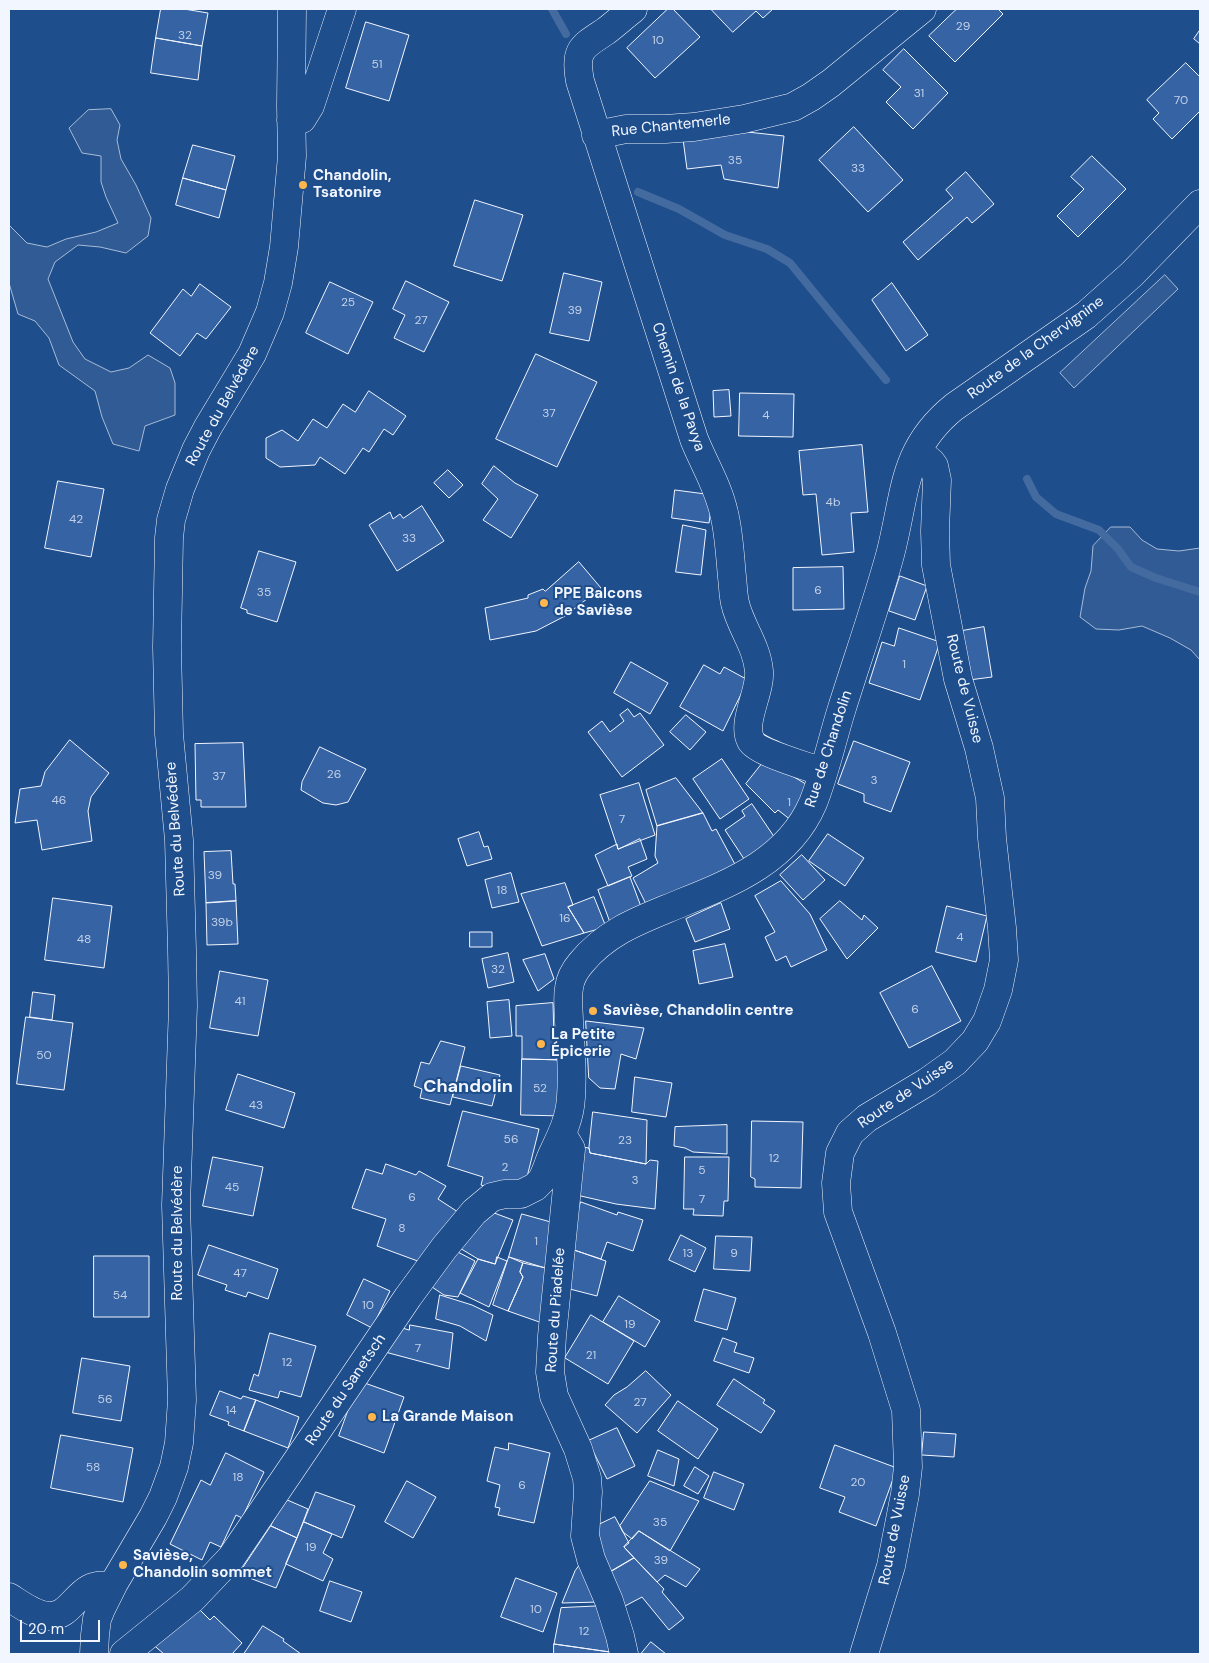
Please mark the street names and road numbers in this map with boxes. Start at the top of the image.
street label: Rue Chantemerle [611,111,731,141]
street label: Route de la Chervignine [964,292,1108,404]
street label: Chemin de la Pavya [648,320,708,454]
street label: Route du Belvédère [182,343,264,469]
street label: Route de Vuisse [942,633,986,745]
street label: Rue de Chandolin [802,688,856,810]
street label: Route du Belvédère [162,761,190,897]
street label: Route de Vuisse [855,1055,957,1133]
street label: Route du Belvédère [169,1166,187,1300]
street label: Route du Piadelée [543,1247,569,1373]
street label: Route du Sanetsch [302,1331,390,1449]
street label: Route de Vuisse [876,1473,914,1587]

